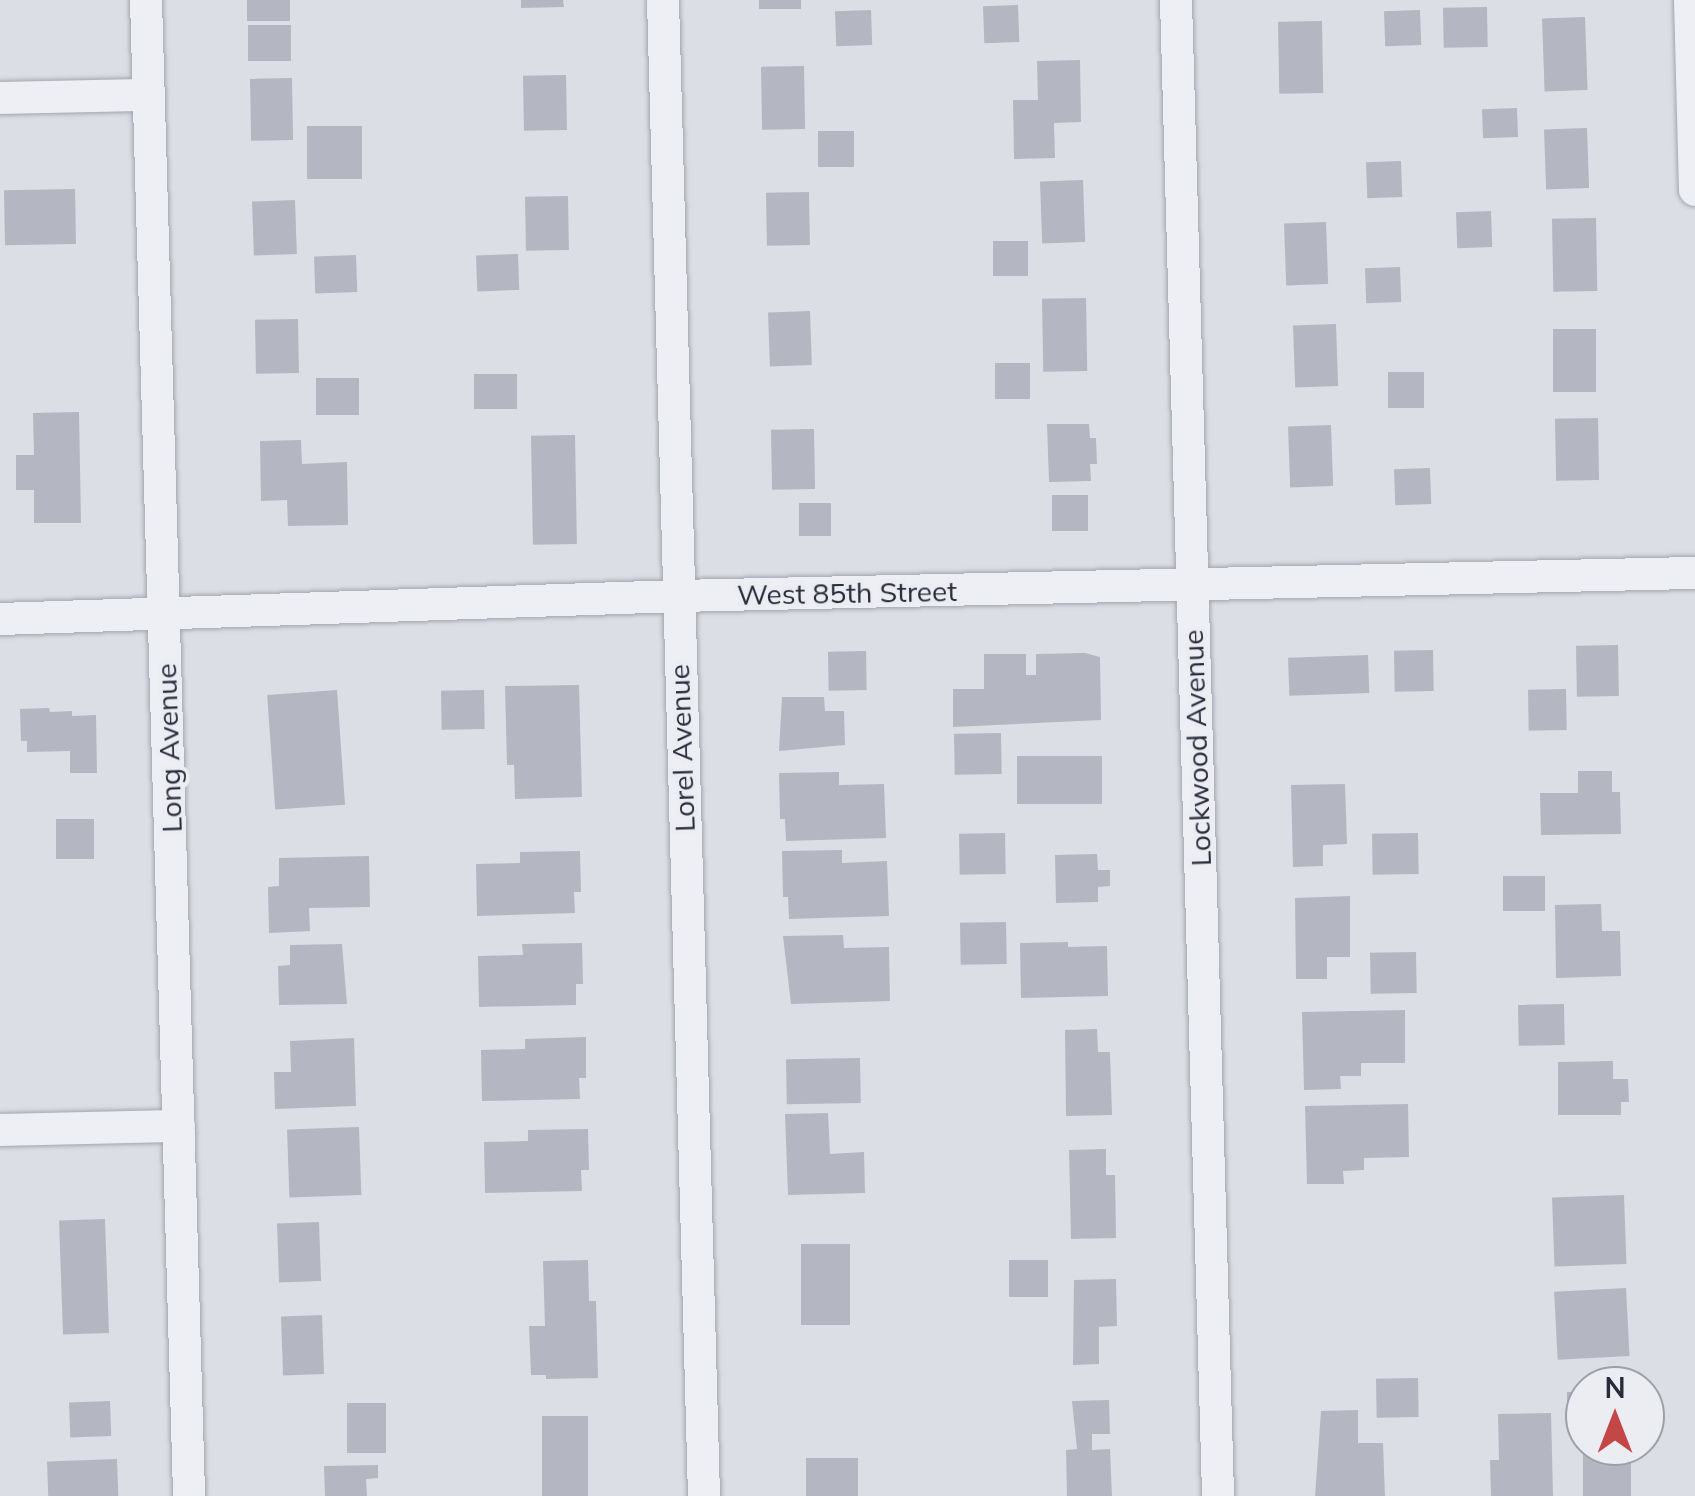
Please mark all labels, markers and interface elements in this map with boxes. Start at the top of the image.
street label: West 85th Street [737,574,957,612]
street label: Lockwood Avenue [1176,629,1218,867]
street label: Long Avenue [149,663,189,833]
street label: Lorel Avenue [662,664,702,832]
north arrow [1565,1366,1665,1466]
text: N [1604,1370,1626,1405]

